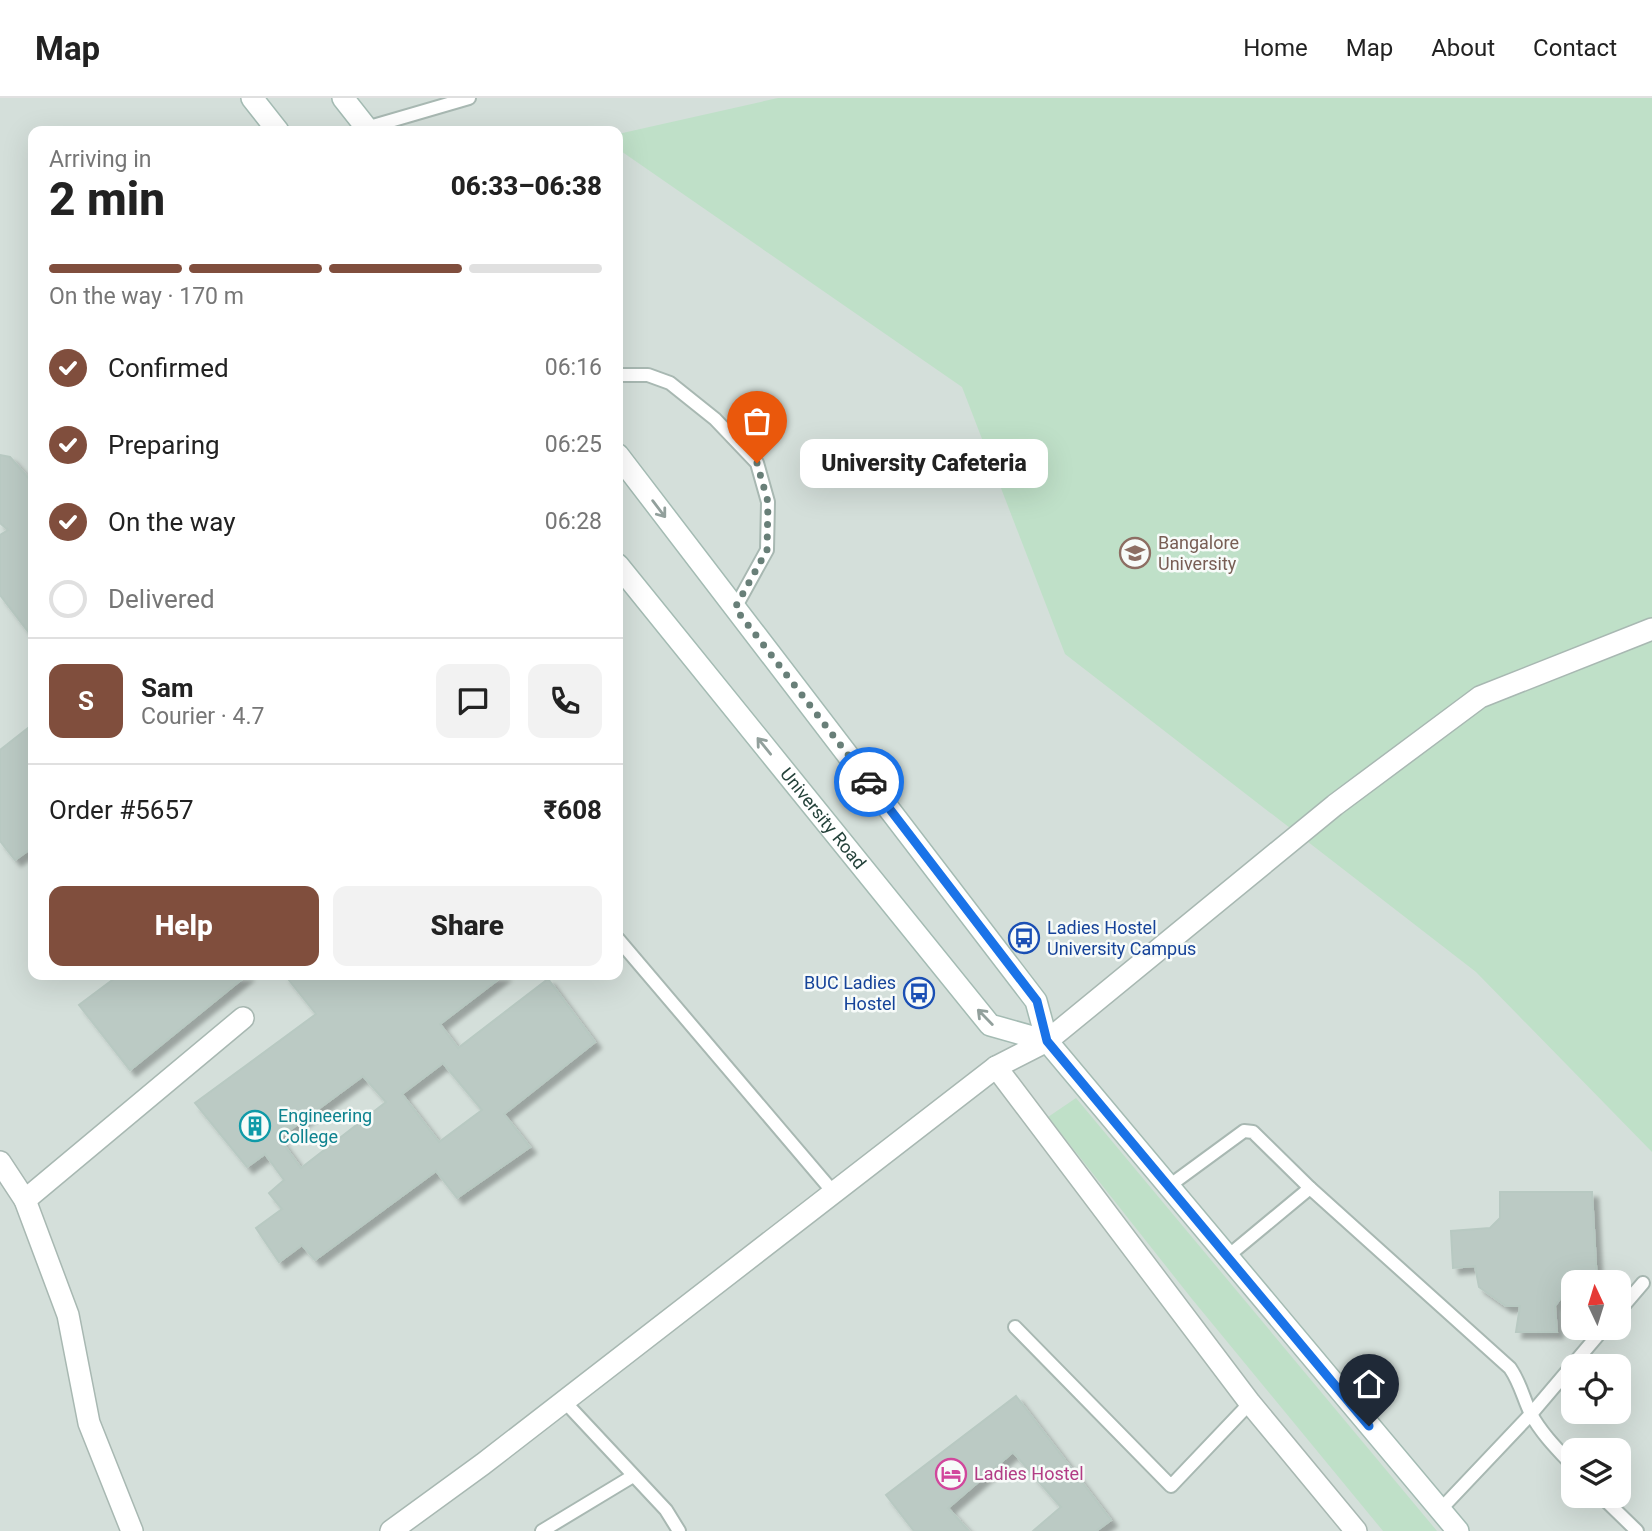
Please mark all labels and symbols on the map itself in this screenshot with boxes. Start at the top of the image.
pin [727,391,787,463]
callout: University Cafeteria [799,438,1048,488]
one-way arrow [652,499,667,518]
place label: Bangalore University [1158,532,1239,574]
school or university icon: Bangalore University [1118,536,1152,570]
one-way arrow [756,737,772,755]
courier [834,747,904,817]
street label: University Road [776,763,871,873]
place label: Ladies Hostel University Campus [1047,917,1196,959]
bus stop icon: Ladies Hostel University Campus [1007,921,1041,955]
place label: BUC Ladies Hostel [804,972,896,1014]
bus stop icon: BUC Ladies Hostel [902,976,936,1010]
one-way arrow [976,1009,993,1026]
place label: Engineering College [278,1105,372,1147]
building icon: Engineering College [238,1109,272,1143]
north arrow [1561,1270,1631,1340]
pin [1339,1354,1399,1426]
hotel icon: Ladies Hostel [934,1457,968,1491]
place label: Ladies Hostel [974,1463,1084,1484]

